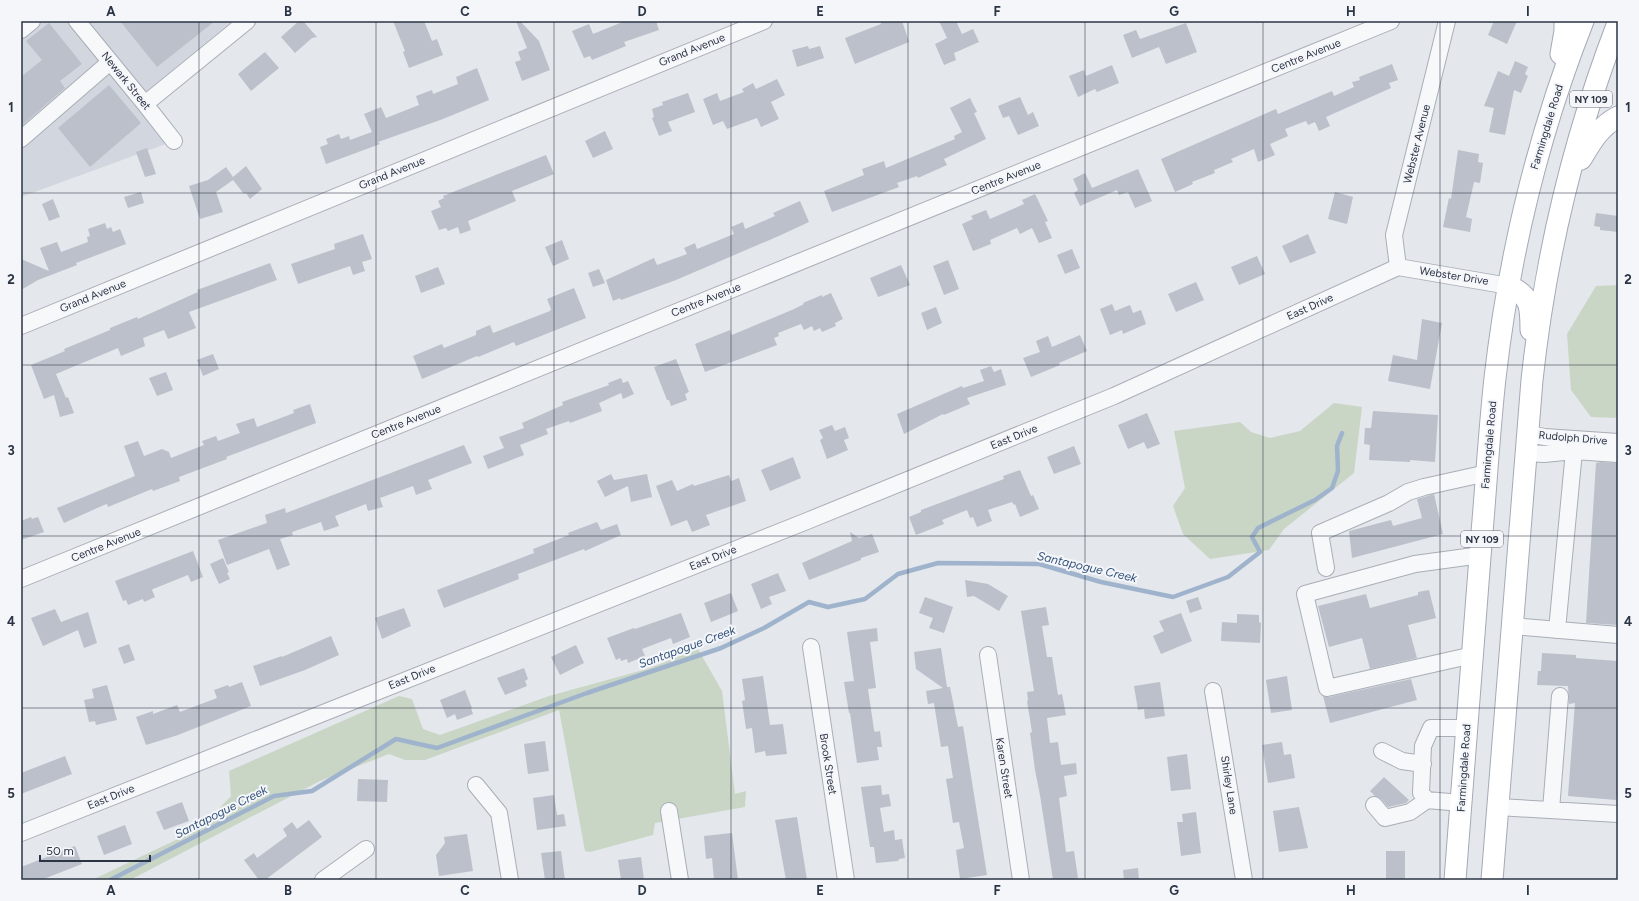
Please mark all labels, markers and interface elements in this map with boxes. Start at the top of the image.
text: A [106,4,116,19]
text: B [284,4,292,19]
text: C [460,4,470,19]
text: D [637,4,647,19]
text: E [816,4,824,19]
text: F [993,4,1001,19]
text: G [1169,4,1179,19]
text: H [1346,4,1356,19]
text: I [1526,4,1530,19]
street label: Grand Avenue [657,31,727,69]
street label: Centre Avenue [1269,36,1343,76]
street label: Newark Street [99,49,153,113]
street label: Farmingdale Road [1528,83,1566,171]
road number: NY 109 [1570,91,1612,107]
text: 1 [8,100,14,115]
text: 1 [1625,100,1631,115]
street label: Webster Avenue [1401,103,1433,185]
street label: Grand Avenue [357,154,427,192]
street label: Centre Avenue [969,158,1043,198]
street label: Webster Drive [1419,264,1489,288]
text: 2 [7,272,15,287]
text: 2 [1624,272,1632,287]
street label: Grand Avenue [58,277,128,315]
street label: Centre Avenue [669,280,743,320]
street label: East Drive [1285,291,1335,323]
street label: Farmingdale Road [1479,400,1499,490]
street label: Centre Avenue [369,402,443,442]
street label: East Drive [989,422,1039,452]
street label: Rudolph Drive [1538,429,1608,447]
text: 3 [7,443,15,458]
text: 3 [1624,443,1632,458]
street label: Centre Avenue [69,525,143,565]
road number: NY 109 [1461,531,1503,547]
street label: East Drive [688,543,738,573]
water label: Santapogue Creek [1036,549,1139,586]
text: 4 [7,614,15,629]
text: 4 [1624,614,1632,629]
water label: Santapogue Creek [637,623,738,671]
street label: East Drive [387,662,437,692]
street label: Farmingdale Road [1454,724,1474,812]
street label: Brook Street [817,732,839,796]
street label: Karen Street [993,737,1015,799]
street label: Shirley Lane [1218,755,1240,815]
street label: East Drive [86,782,136,812]
water label: Santapogue Creek [172,782,271,841]
text: 5 [7,786,15,801]
text: 5 [1624,786,1632,801]
scale bar [40,837,150,863]
text: 50 m [46,844,74,858]
text: A [106,883,116,898]
text: B [284,883,292,898]
text: C [460,883,470,898]
text: D [637,883,647,898]
text: E [816,883,824,898]
text: F [993,883,1001,898]
text: G [1169,883,1179,898]
text: H [1346,883,1356,898]
text: I [1526,883,1530,898]

